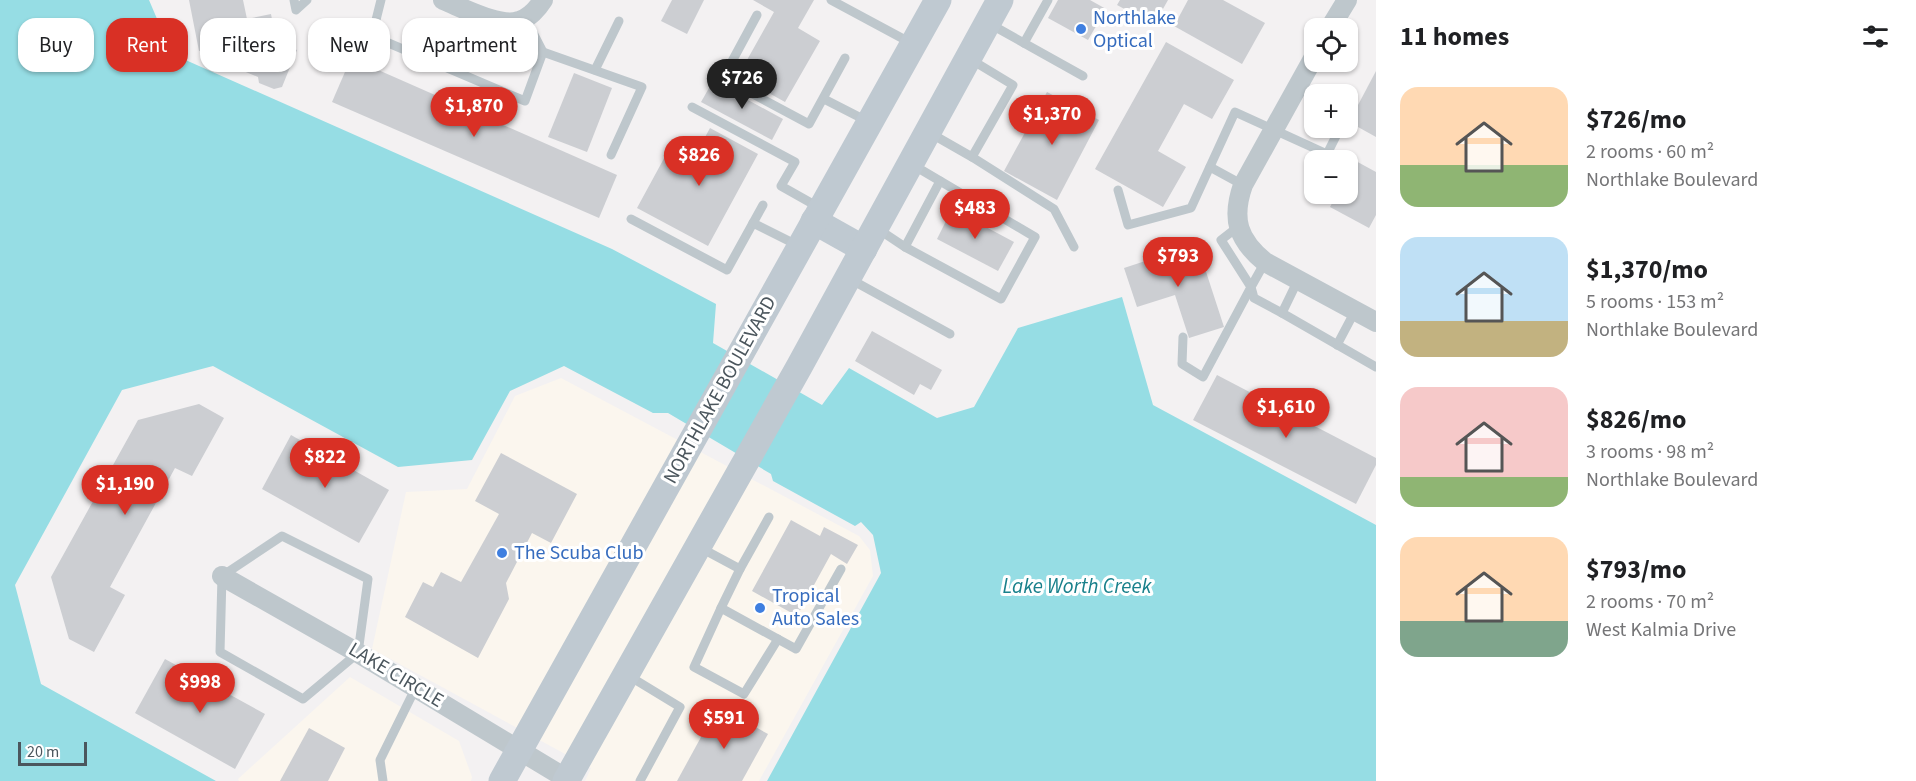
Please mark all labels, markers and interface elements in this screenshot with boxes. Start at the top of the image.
place label: Northlake Optical [1093,4,1176,55]
chip: Buy [18,18,94,72]
chip: Rent [106,18,188,72]
chip: Filters [200,18,296,72]
chip: New [308,18,390,72]
chip: Apartment [402,18,538,72]
map controls [1304,18,1358,204]
button: locate [1304,18,1358,72]
text: 11 homes [1400,18,1509,55]
icon: filters [1859,20,1892,53]
marker: Northlake Optical [1074,22,1088,36]
pin: $726 [706,59,778,110]
text: $726 [721,64,763,92]
button: + [1304,84,1358,138]
pin: $1,870 [425,87,523,138]
text: $1,870 [445,92,503,120]
pin: $1,370 [1003,95,1101,146]
text: $1,370 [1023,100,1081,128]
text: $726/mo [1586,101,1686,138]
icon: home [1448,111,1520,183]
pin: $826 [663,136,735,187]
text: 2 rooms · 60 m² [1586,138,1714,166]
text: $826 [678,141,720,169]
button: − [1304,150,1358,204]
text: Northlake Boulevard [1586,166,1758,194]
pin: $483 [939,189,1011,240]
text: $483 [954,194,996,222]
pin: $793 [1142,237,1214,288]
text: $793 [1157,242,1199,270]
text: $1,370/mo [1586,251,1708,288]
icon: home [1448,261,1520,333]
text: 5 rooms · 153 m² [1586,288,1724,316]
street label: NORTHLAKE BOULEVARD [657,291,783,489]
text: Northlake Boulevard [1586,316,1758,344]
pin: $1,610 [1237,388,1335,439]
text: $1,610 [1257,393,1315,421]
text: $826/mo [1586,401,1686,438]
icon: home [1448,411,1520,483]
pin: $822 [289,438,361,489]
text: 3 rooms · 98 m² [1586,438,1714,466]
text: $822 [304,443,346,471]
pin: $1,190 [76,465,174,516]
text: Northlake Boulevard [1586,466,1758,494]
text: $1,190 [96,470,154,498]
place label: The Scuba Club [514,539,644,567]
marker: The Scuba Club [495,546,509,560]
text: $793/mo [1586,551,1686,588]
icon: home [1448,561,1520,633]
water label: Lake Worth Creek [1003,571,1152,601]
place label: Tropical Auto Sales [772,582,859,633]
text: 2 rooms · 70 m² [1586,588,1714,616]
marker: Tropical Auto Sales [753,601,767,615]
text: West Kalmia Drive [1586,616,1736,644]
street label: LAKE CIRCLE [343,636,449,714]
pin: $998 [164,663,236,714]
text: $998 [179,668,221,696]
pin: $591 [688,699,760,750]
text: $591 [703,704,745,732]
scale bar [18,739,87,766]
text: 20 m [27,741,59,763]

